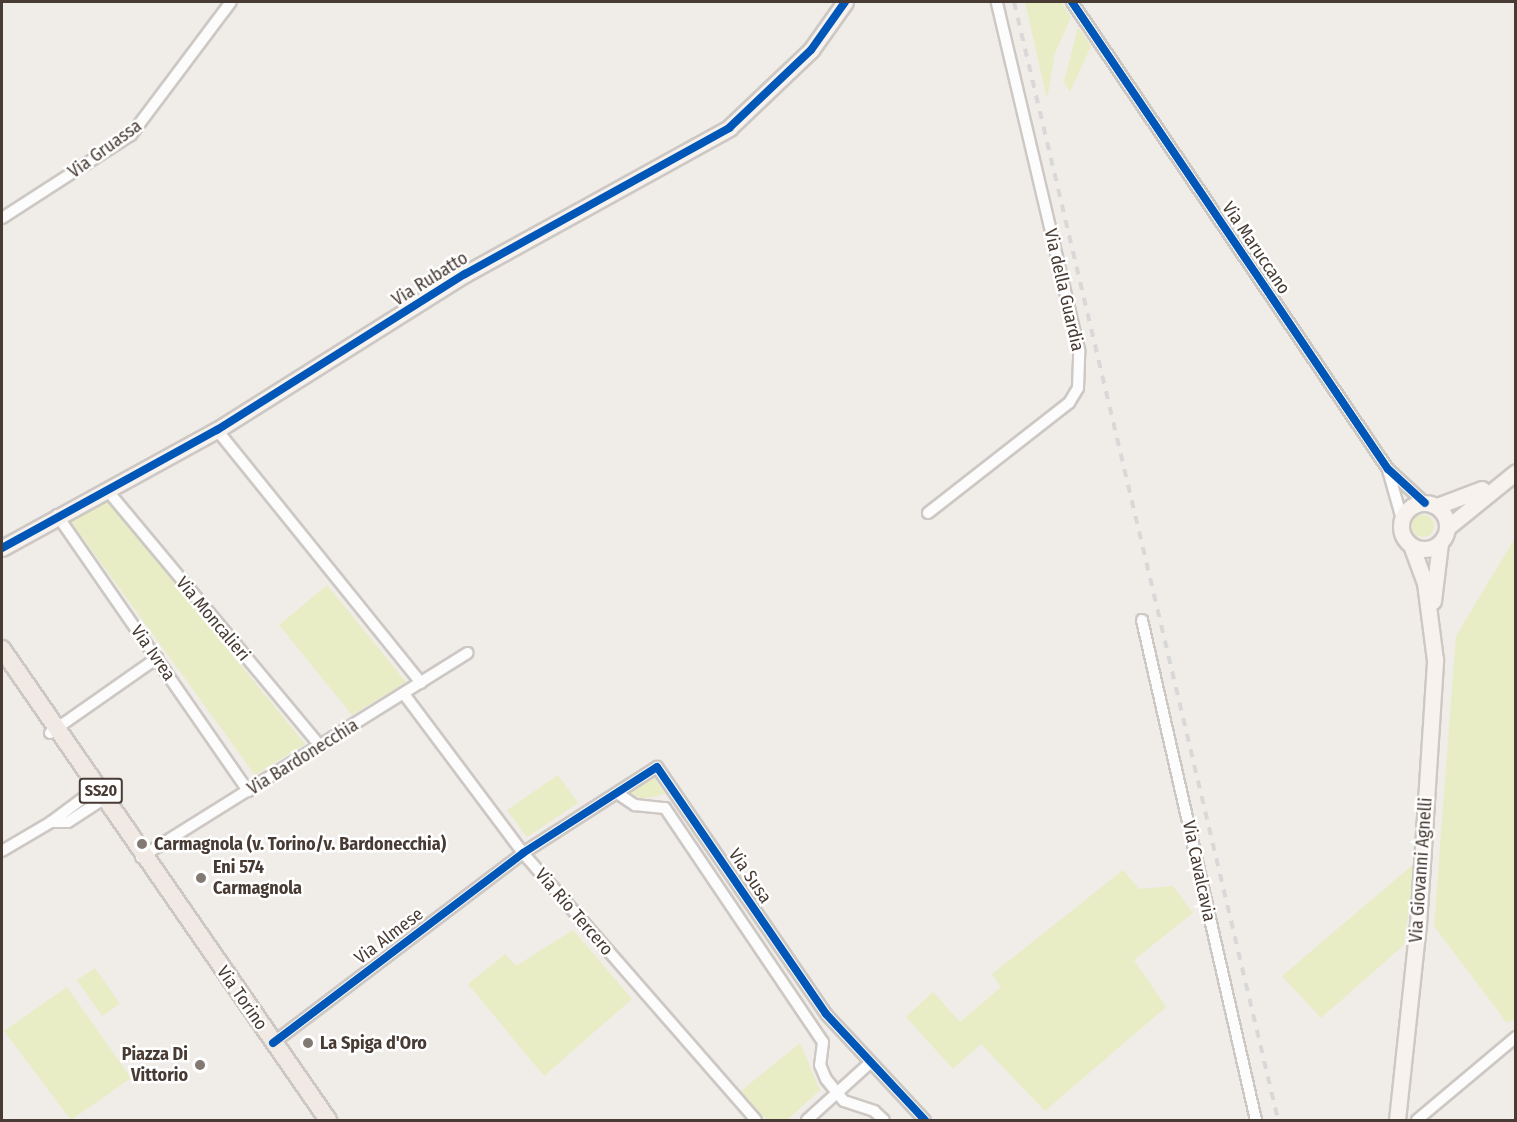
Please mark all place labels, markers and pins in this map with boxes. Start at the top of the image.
place label: Carmagnola (v. Torino/v. Bardonecchia) [154,833,446,855]
marker: Carmagnola (v. Torino/v. Bardonecchia) [135,837,149,851]
place label: Eni 574 Carmagnola [213,857,302,900]
marker: Eni 574 Carmagnola [194,871,208,885]
place label: La Spiga d'Oro [320,1032,427,1054]
marker: La Spiga d'Oro [301,1036,315,1050]
place label: Piazza Di Vittorio [122,1044,188,1086]
marker: Piazza Di Vittorio [193,1058,207,1072]

